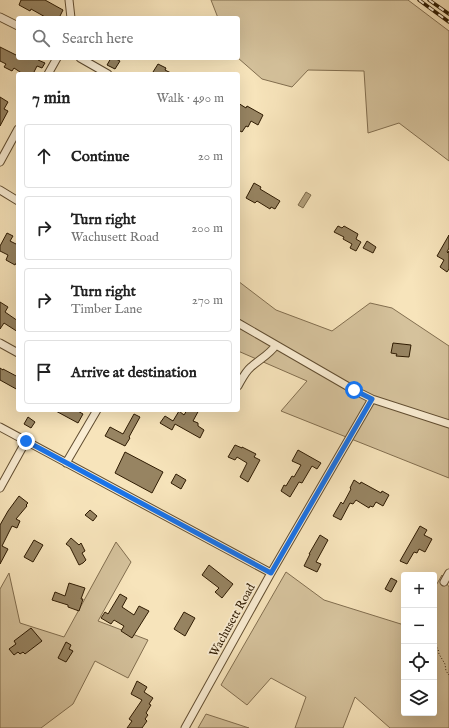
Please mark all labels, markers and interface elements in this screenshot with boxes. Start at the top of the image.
search box [16,16,240,60]
icon: search [30,27,52,49]
text: Search here [62,29,133,48]
text: 7 min [32,88,70,109]
text: Walk · 490 m [156,90,224,107]
icon: ahead [33,145,55,167]
text: Continue [71,147,129,166]
text: 20 m [198,148,223,165]
text: Turn right [71,210,136,229]
icon: right [33,217,55,239]
text: 200 m [191,220,223,237]
text: Wachusett Road [71,229,159,246]
text: Turn right [71,282,136,301]
icon: right [33,289,55,311]
text: 270 m [192,292,223,309]
text: Timber Lane [71,301,142,318]
icon: arrive [33,361,55,383]
text: Arrive at destination [71,363,197,382]
route start [345,381,363,399]
route end [17,432,35,450]
map controls [401,572,437,716]
button: + [401,572,437,608]
street label: Wachusett Road [206,581,259,659]
button: − [401,608,437,644]
button: locate [401,644,437,680]
button: layers [401,680,437,716]

